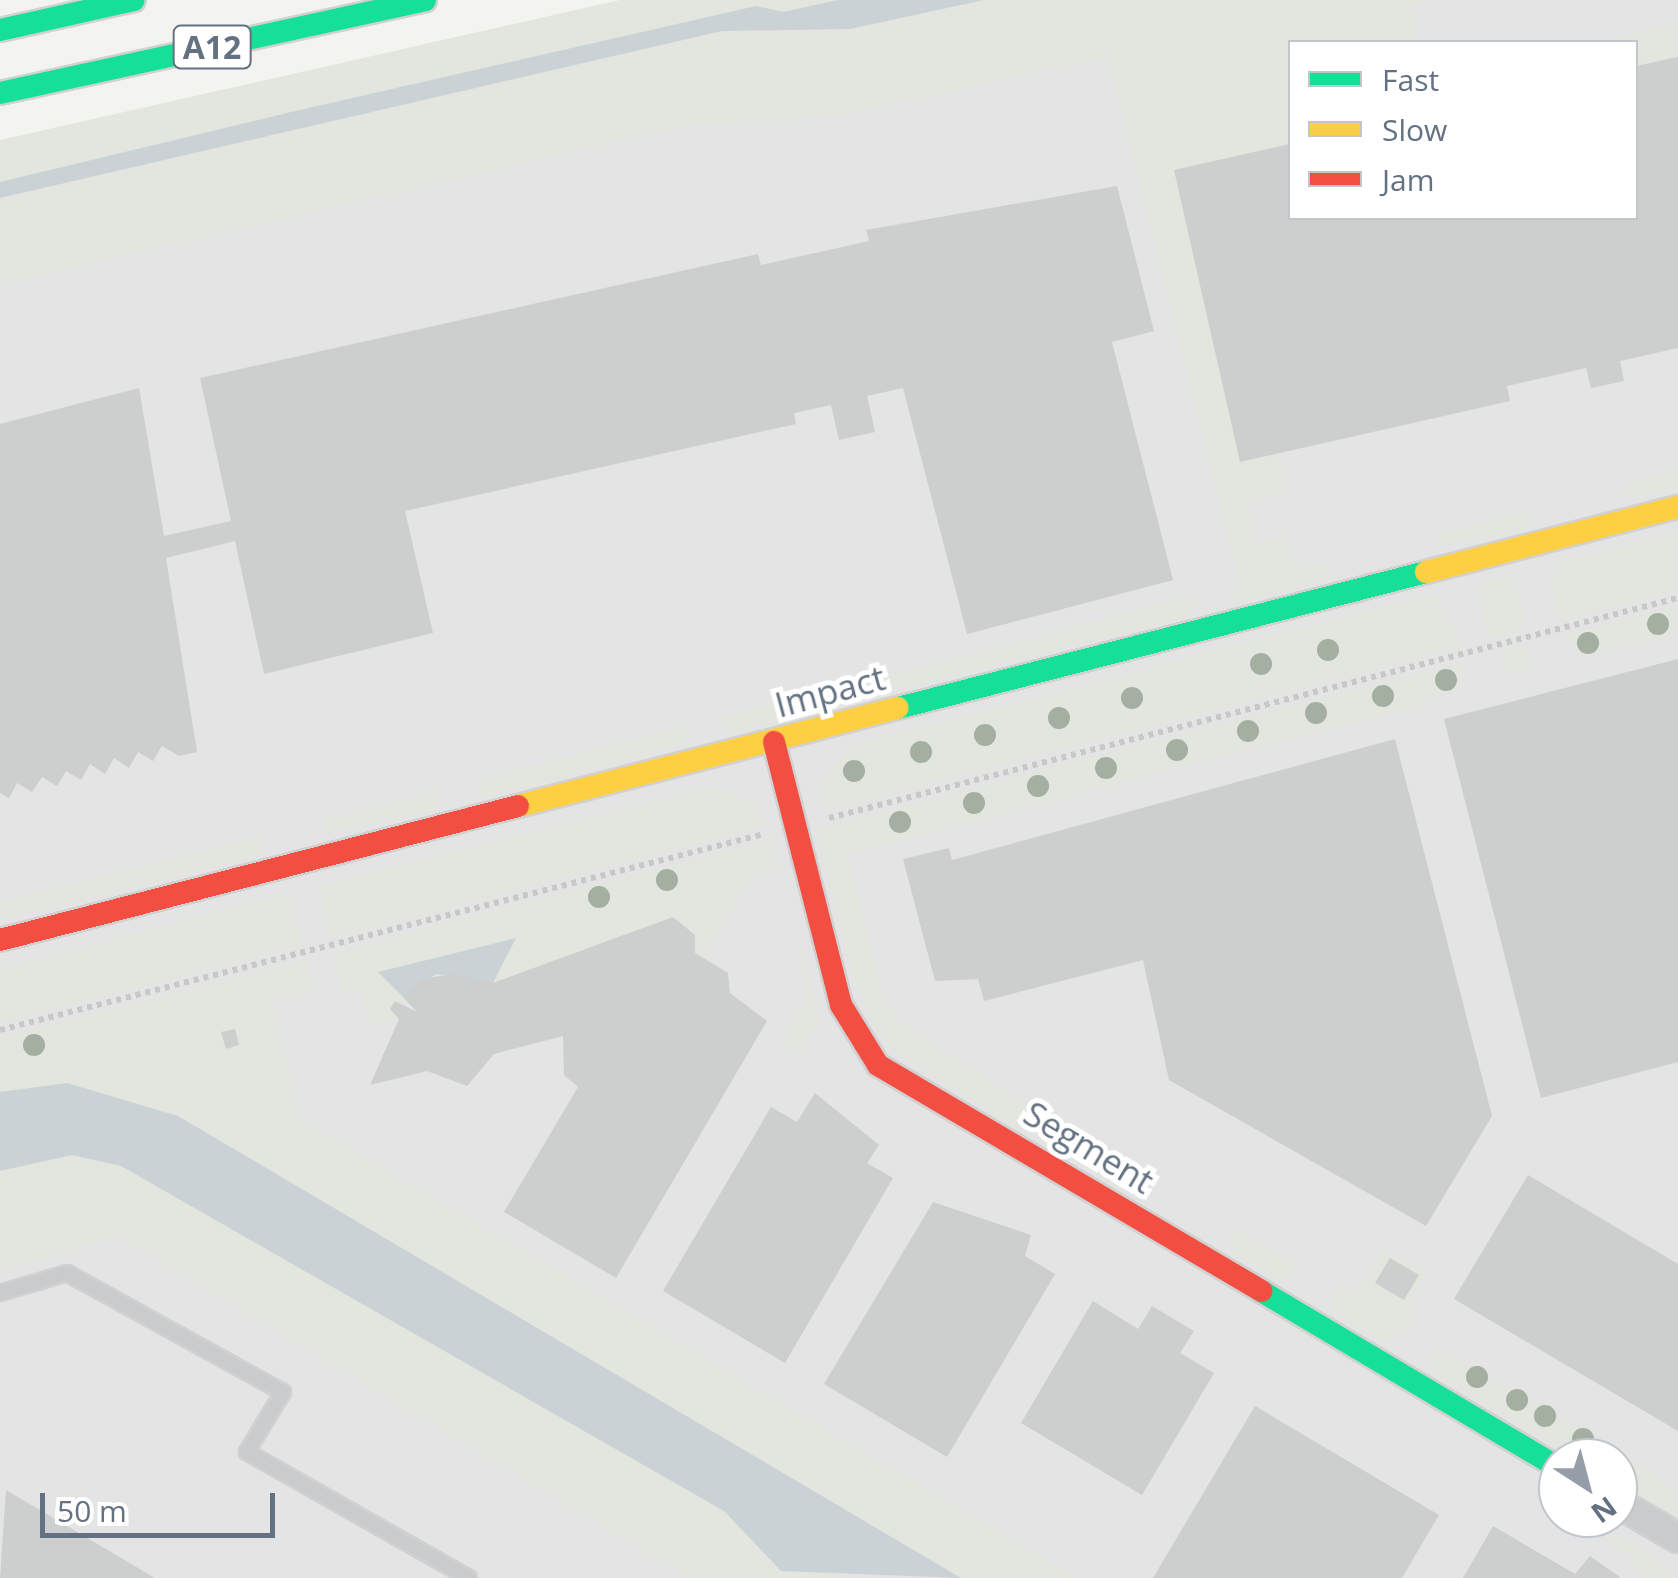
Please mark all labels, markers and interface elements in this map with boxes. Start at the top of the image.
road number: A12 [172,20,252,74]
legend [1288,40,1638,220]
text: Fast [1382,59,1439,100]
text: Slow [1382,109,1447,150]
text: Jam [1382,159,1435,200]
street label: Impact [770,656,890,726]
street label: Segment [1017,1092,1161,1202]
north arrow [1538,1438,1638,1538]
scale bar [45,1473,280,1535]
text: N [1584,1489,1625,1533]
text: 50 m [57,1490,127,1531]

